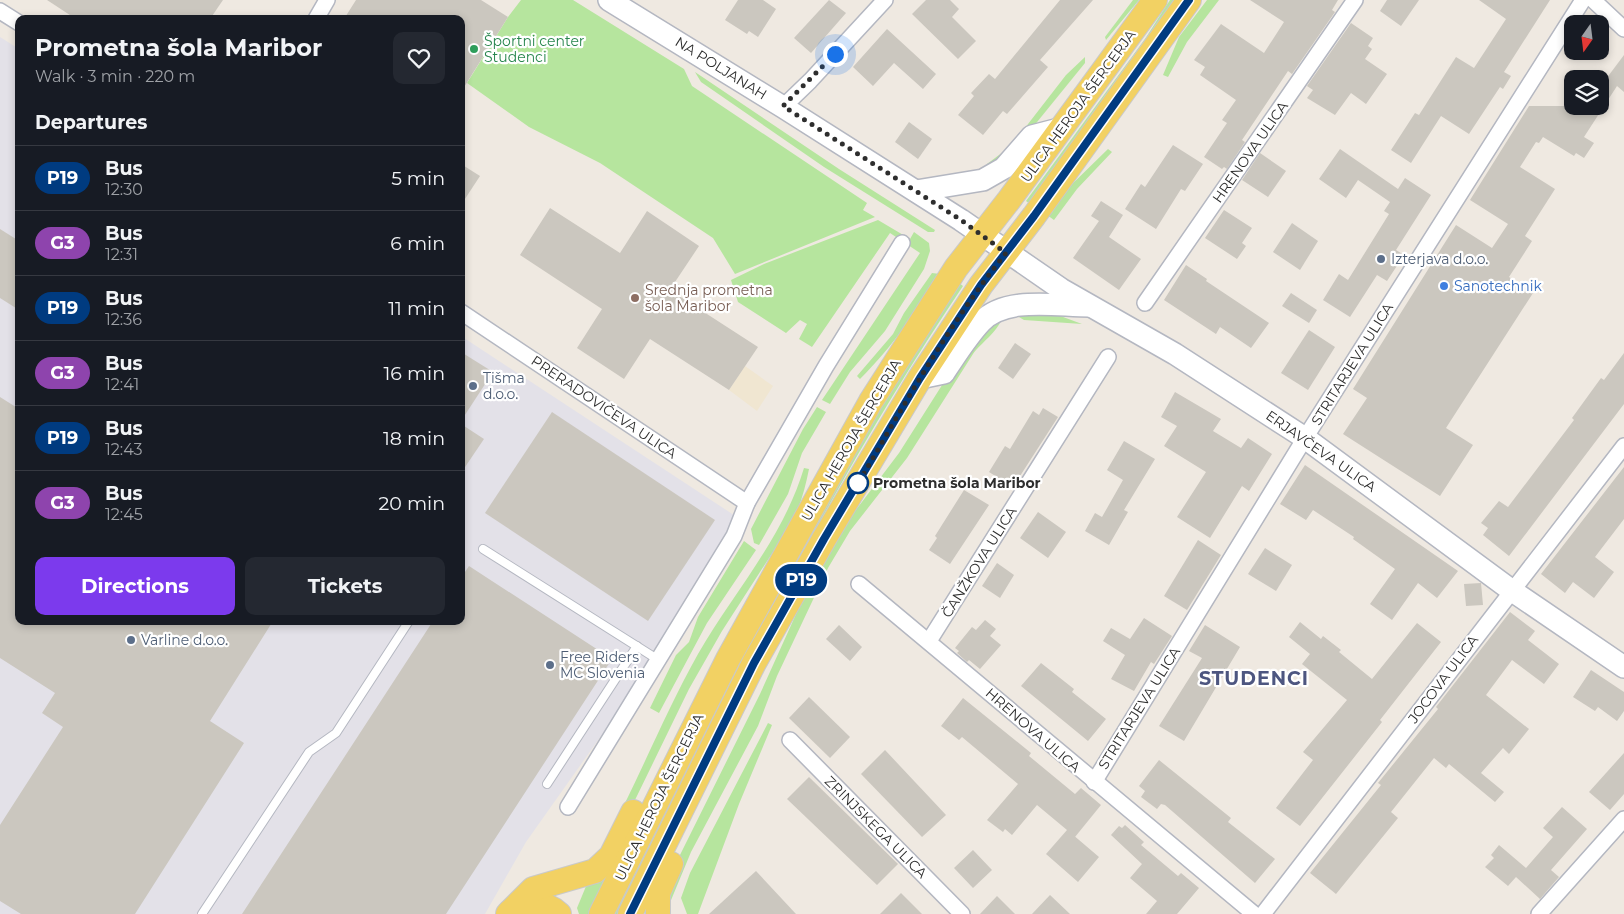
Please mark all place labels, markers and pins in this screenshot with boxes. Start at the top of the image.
place label: Športni center Studenci [484,32,585,66]
marker: Športni center Studenci [468,43,480,55]
place label: Izterjava d.o.o. [1391,250,1488,268]
marker: Izterjava d.o.o. [1375,253,1387,265]
place label: Sanotechnik [1454,277,1542,295]
marker: Sanotechnik [1438,280,1450,292]
place label: Srednja prometna šola Maribor [645,281,773,315]
marker: Srednja prometna šola Maribor [629,292,641,304]
place label: Tišma d.o.o. [483,369,525,403]
marker: Tišma d.o.o. [467,380,479,392]
marker: Prometna šola Maribor [847,472,869,494]
place label: Prometna šola Maribor [873,474,1041,492]
place label: Varline d.o.o. [141,631,228,649]
marker: Varline d.o.o. [125,634,137,646]
place label: Free Riders MC Slovenia [560,648,645,682]
marker: Free Riders MC Slovenia [544,659,556,671]

